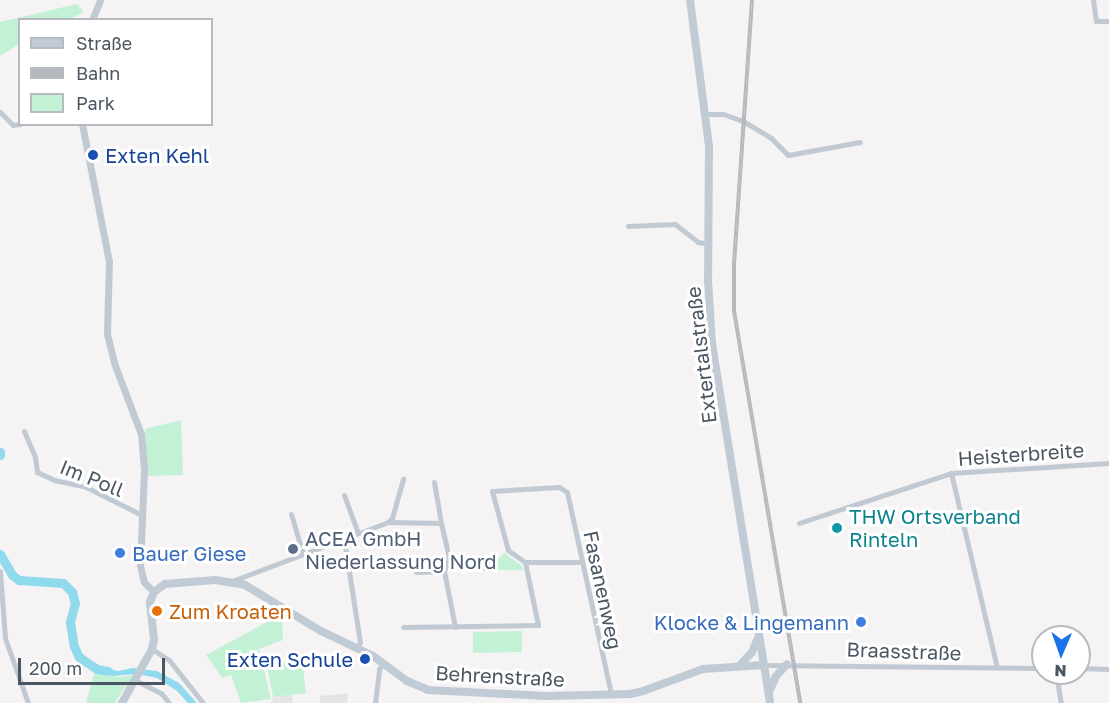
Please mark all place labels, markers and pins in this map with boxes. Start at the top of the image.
place label: Exten Kehl [105,143,209,167]
marker: Exten Kehl [86,148,100,162]
place label: THW Ortsverband Rinteln [849,504,1021,551]
marker: THW Ortsverband Rinteln [830,521,844,535]
place label: ACEA GmbH Niederlassung Nord [305,526,497,573]
place label: Bauer Giese [132,541,246,565]
marker: ACEA GmbH Niederlassung Nord [286,542,300,556]
marker: Bauer Giese [113,546,127,560]
place label: Zum Kroaten [169,599,292,623]
marker: Zum Kroaten [150,604,164,618]
place label: Klocke & Lingemann [654,610,849,634]
marker: Klocke & Lingemann [854,615,868,629]
place label: Exten Schule [227,647,353,671]
marker: Exten Schule [358,652,372,666]

